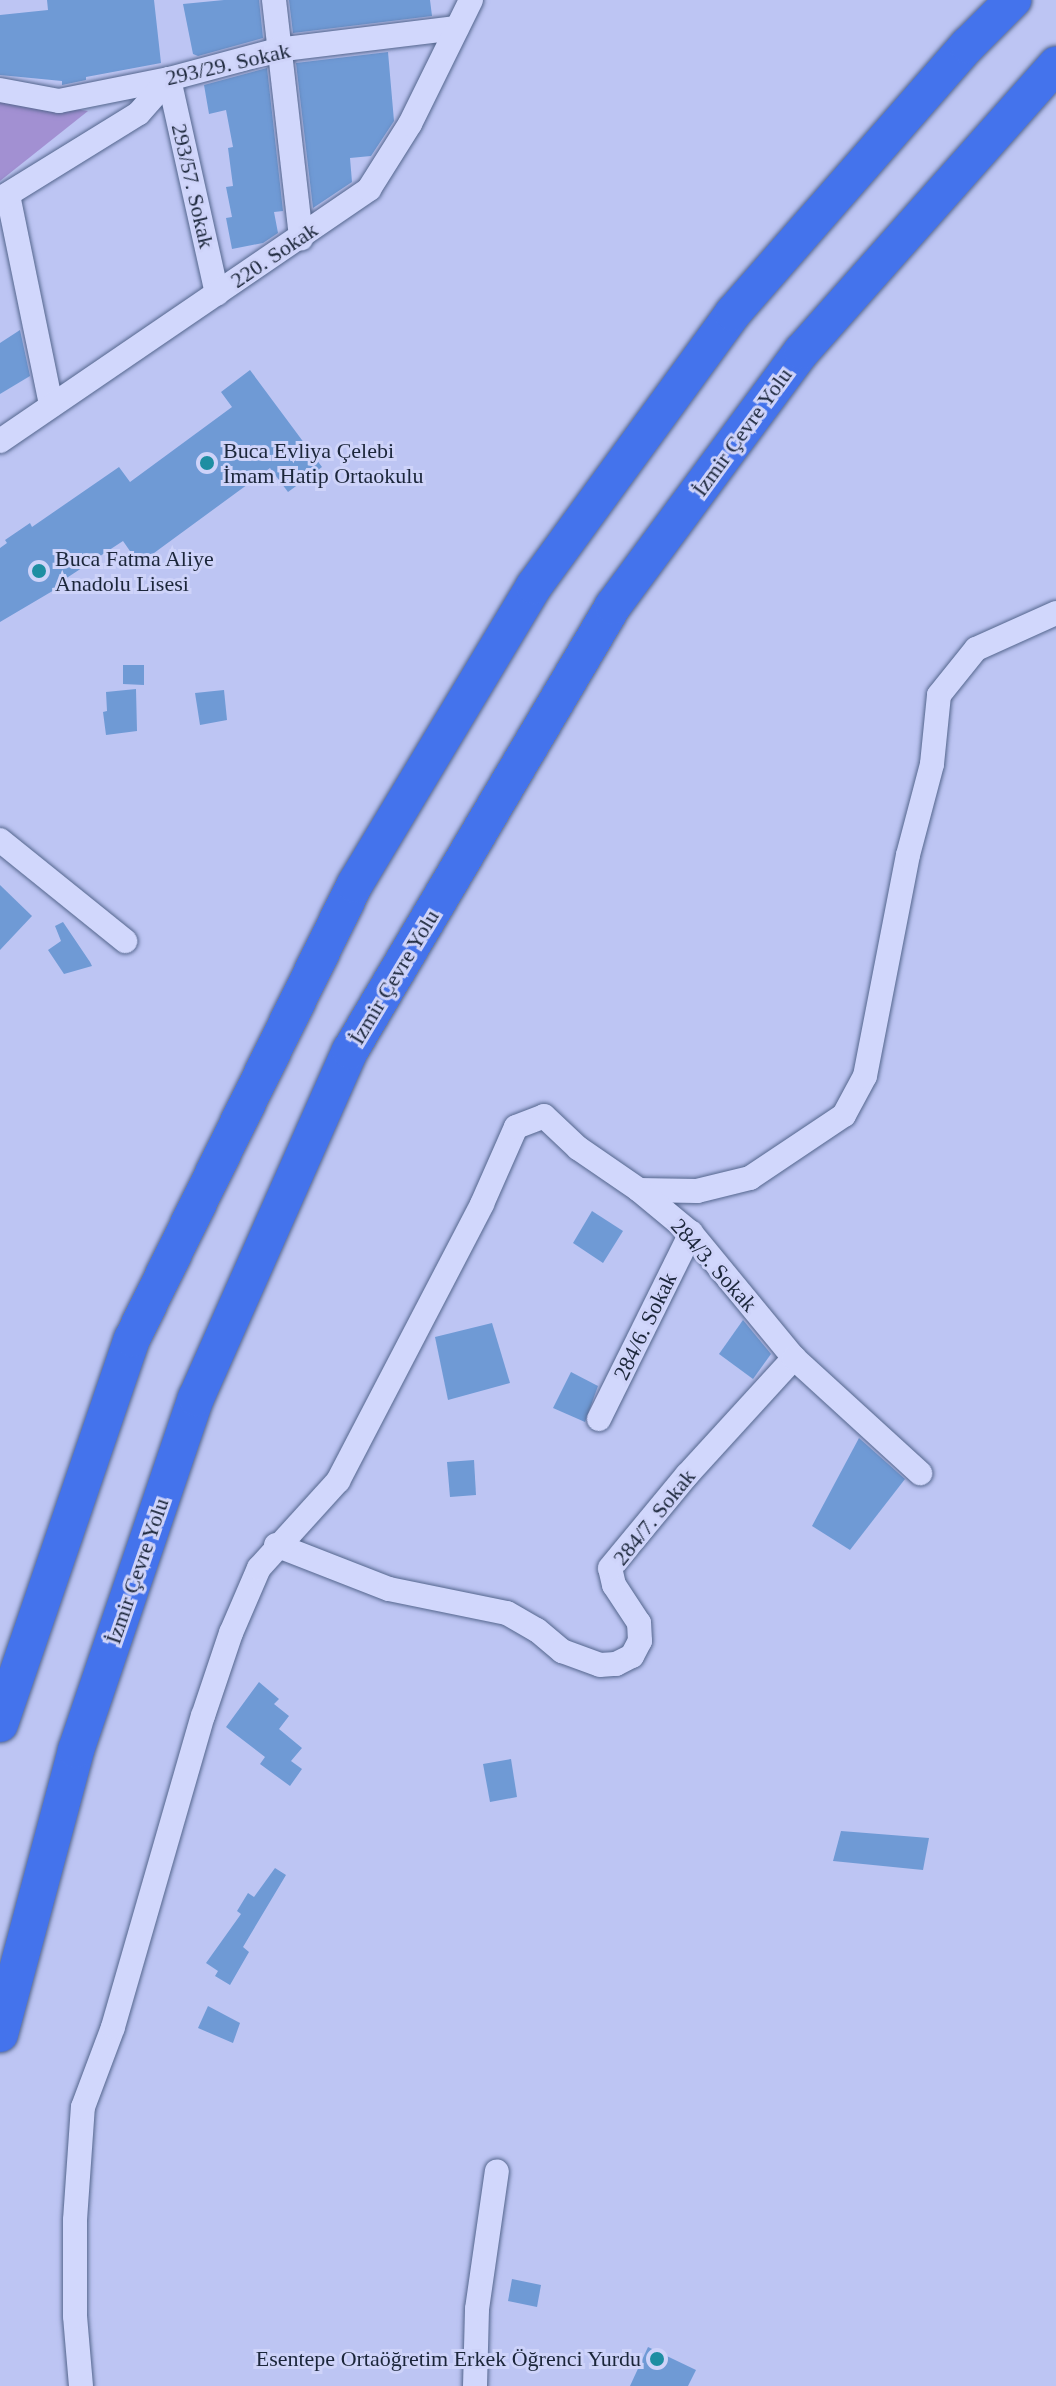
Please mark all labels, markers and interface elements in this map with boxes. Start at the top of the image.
street label: 293/29. Sokak [163,37,293,91]
street label: 293/57. Sokak [166,121,220,251]
street label: 220. Sokak [226,216,322,294]
street label: İzmir Çevre Yolu [686,362,798,502]
place label: Buca Evliya Çelebi İmam Hatip Ortaokulu [223,437,423,488]
marker: Buca Evliya Çelebi İmam Hatip Ortaokulu [198,454,216,472]
place label: Buca Fatma Aliye Anadolu Lisesi [55,545,215,596]
marker: Buca Fatma Aliye Anadolu Lisesi [30,562,48,580]
street label: İzmir Çevre Yolu [343,905,445,1049]
street label: 284/3. Sokak [665,1213,763,1317]
street label: 284/6. Sokak [608,1268,682,1384]
street label: 284/7. Sokak [607,1464,701,1570]
street label: İzmir Çevre Yolu [100,1494,174,1648]
place label: Esentepe Ortaöğretim Erkek Öğrenci Yurdu [255,2346,641,2372]
marker: Esentepe Ortaöğretim Erkek Öğrenci Yurdu [648,2350,666,2368]

